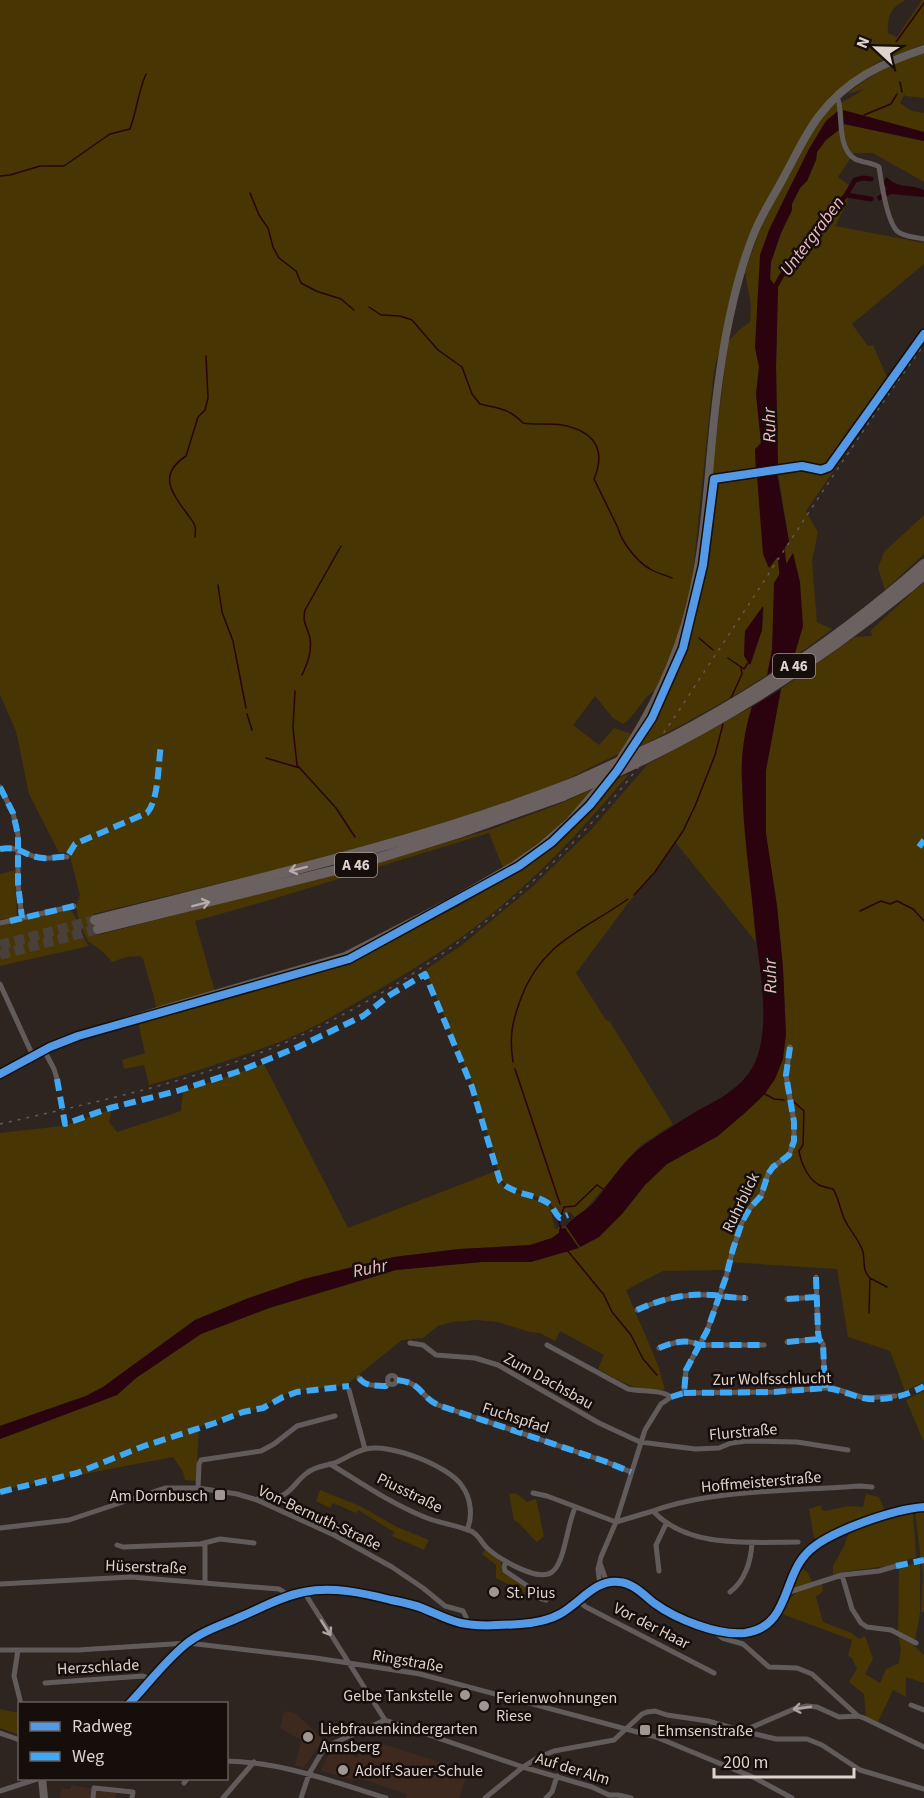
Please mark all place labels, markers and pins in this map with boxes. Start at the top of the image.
place label: Am Dornbusch [110,1485,208,1507]
marker: Am Dornbusch [213,1488,227,1502]
place label: St. Pius [506,1582,556,1604]
marker: St. Pius [487,1585,501,1599]
place label: Gelbe Tankstelle [343,1685,453,1707]
place label: Ferienwohnungen Riese [496,1687,617,1727]
marker: Gelbe Tankstelle [458,1688,472,1702]
marker: Ferienwohnungen Riese [477,1699,491,1713]
place label: Liebfrauenkindergarten Arnsberg [320,1718,478,1758]
place label: Ehmsenstraße [657,1720,753,1742]
marker: Ehmsenstraße [638,1723,652,1737]
marker: Liebfrauenkindergarten Arnsberg [301,1730,315,1744]
place label: Adolf-Sauer-Schule [355,1760,483,1782]
marker: Adolf-Sauer-Schule [336,1763,350,1777]

